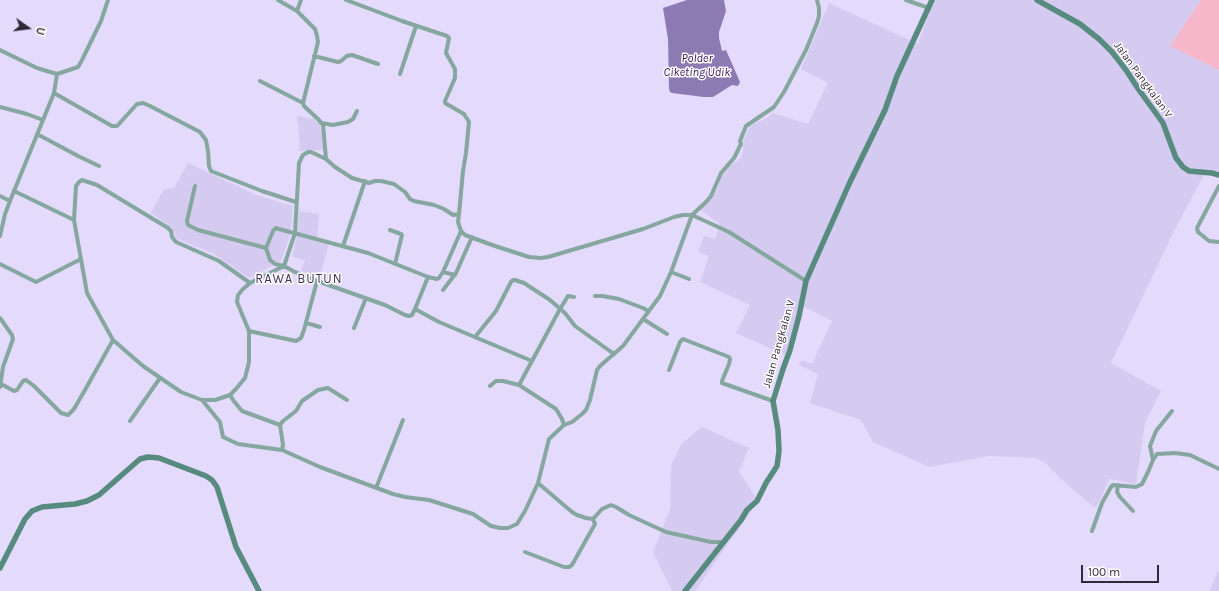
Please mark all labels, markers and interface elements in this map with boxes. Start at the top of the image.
north arrow [8,8,48,48]
text: U [33,26,47,36]
street label: Jalan Pangkalan V [1111,39,1175,121]
water label: Polder Ciketing Udik [664,52,730,80]
district label: RAWA BUTUN [255,271,343,287]
street label: Jalan Pangkalan V [760,299,798,389]
scale bar [1083,557,1161,583]
text: 100 m [1088,565,1120,579]

